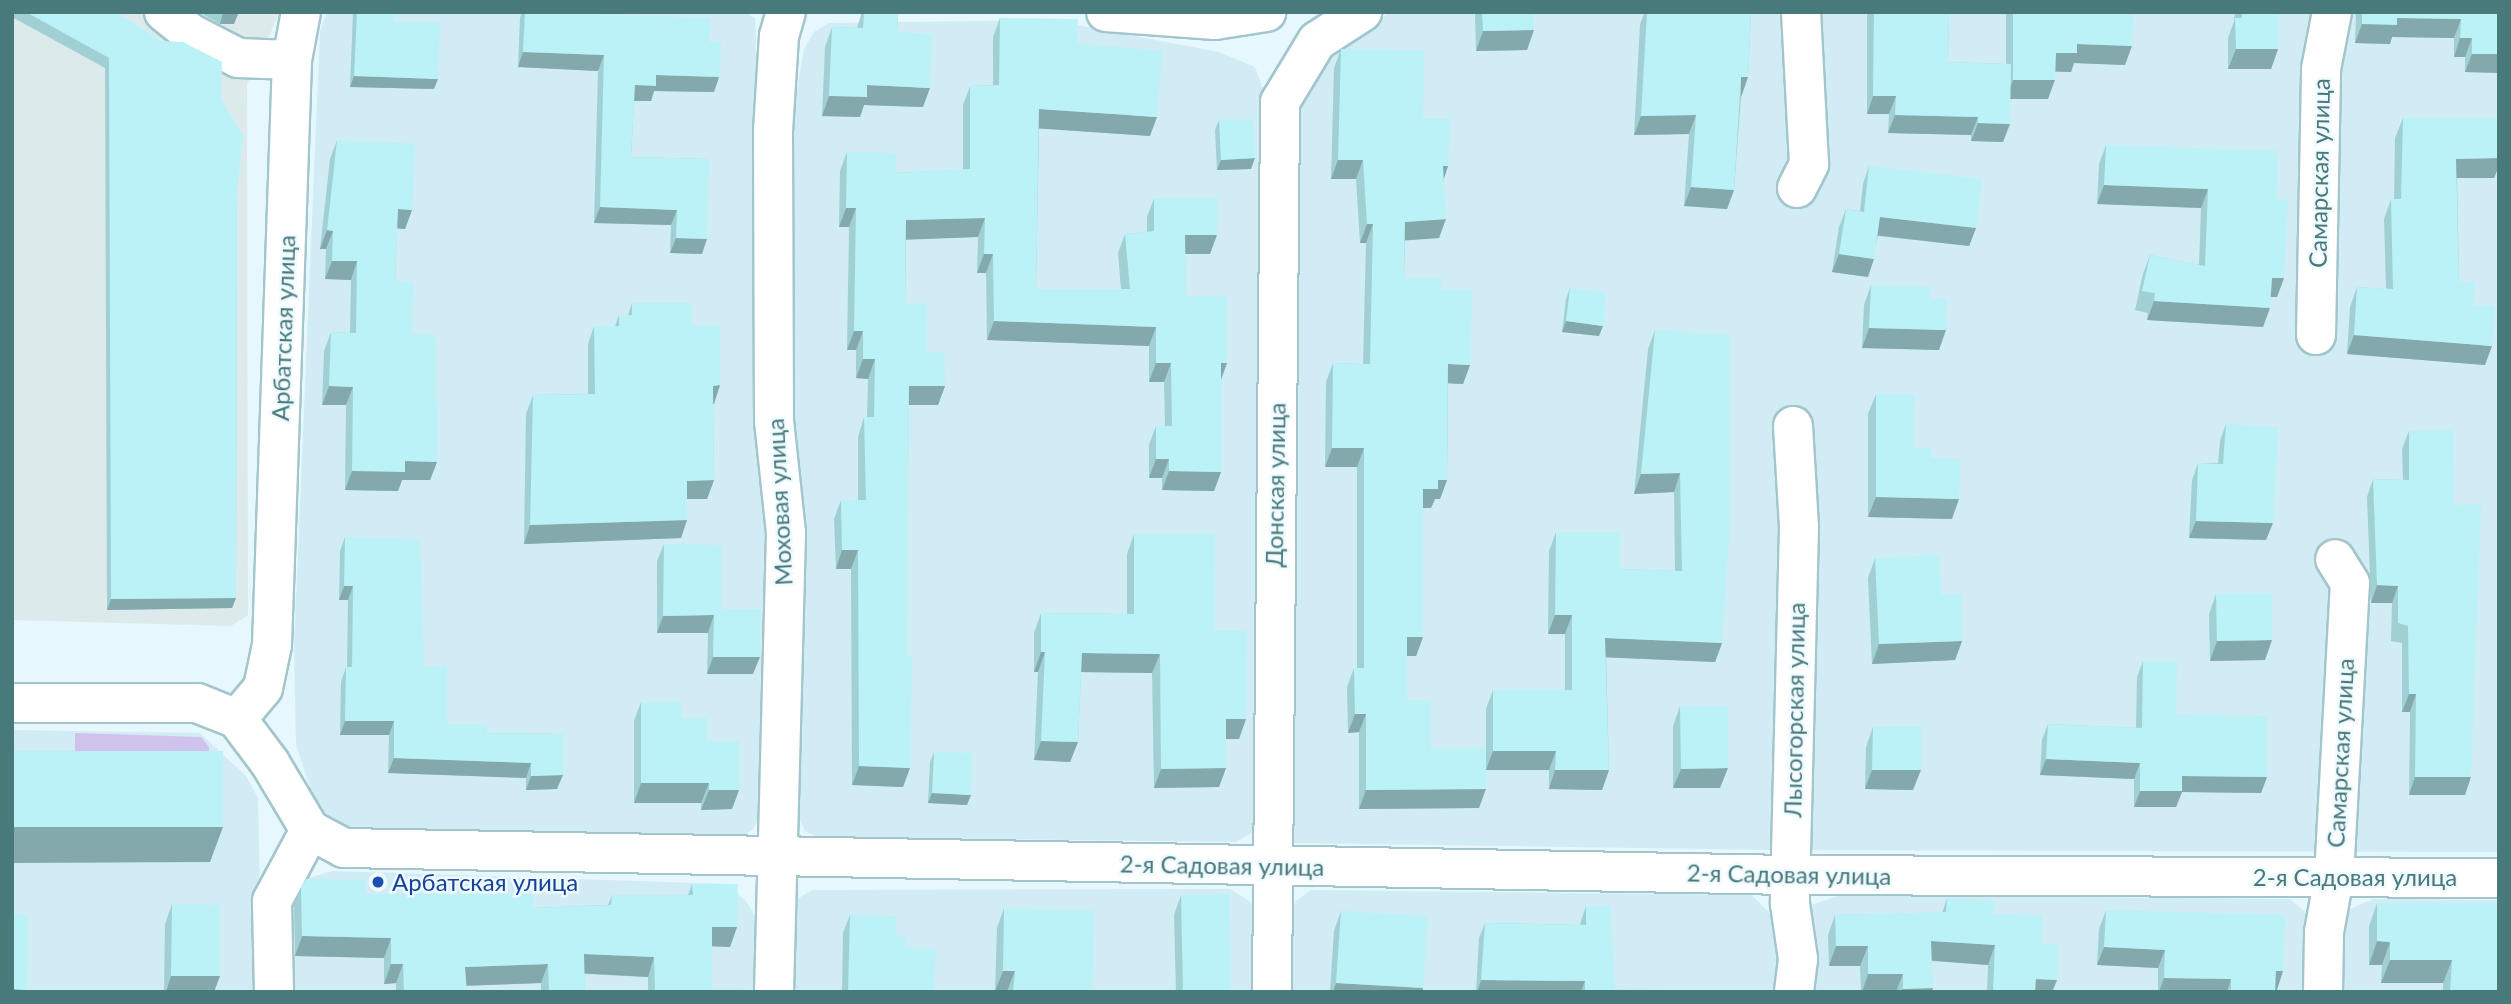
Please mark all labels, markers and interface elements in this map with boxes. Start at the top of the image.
street label: Самарская улица [2303,78,2335,268]
street label: Арбатская улица [265,234,301,422]
street label: Донская улица [1259,402,1291,568]
street label: Моховая улица [760,418,798,586]
street label: Лысогорская улица [1778,602,1810,818]
street label: Самарская улица [2321,658,2359,848]
street label: 2-я Садовая улица [1120,849,1324,881]
street label: 2-я Садовая улица [1687,858,1891,890]
street label: 2-я Садовая улица [2253,863,2457,891]
place label: Арбатская улица [392,868,578,896]
marker: Арбатская улица [370,874,386,890]

